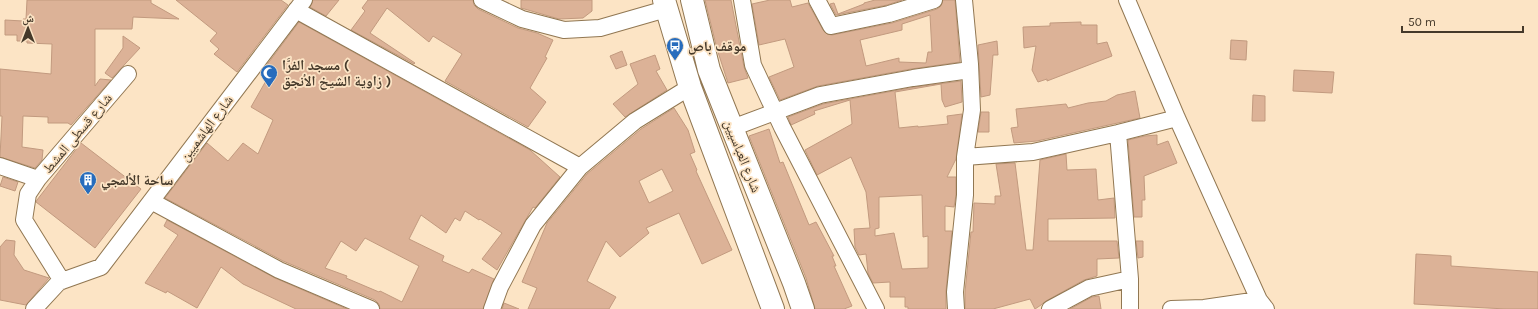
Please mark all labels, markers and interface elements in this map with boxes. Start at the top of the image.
north arrow [8,8,48,48]
scale bar [1402,8,1523,34]
text: ش [22,12,34,26]
text: 50 m [1408,15,1436,29]
bus stop icon: موقف باص [665,36,685,61]
place label: موقف باص [688,38,746,55]
place label: مسجد الفرَّا ( زاوية الشيخ الأنجق ) [282,57,391,90]
mosque icon: مسجد الفرَّا ( زاوية الشيخ الأنجق ) [259,63,279,88]
street label: شارع قسطى المشط [39,90,117,177]
street label: شارع الهاشميين [176,92,238,165]
street label: شارع العباسيين [719,117,765,196]
building icon: ساحة الألمجي [78,170,98,195]
place label: ساحة الألمجي [101,172,173,191]

